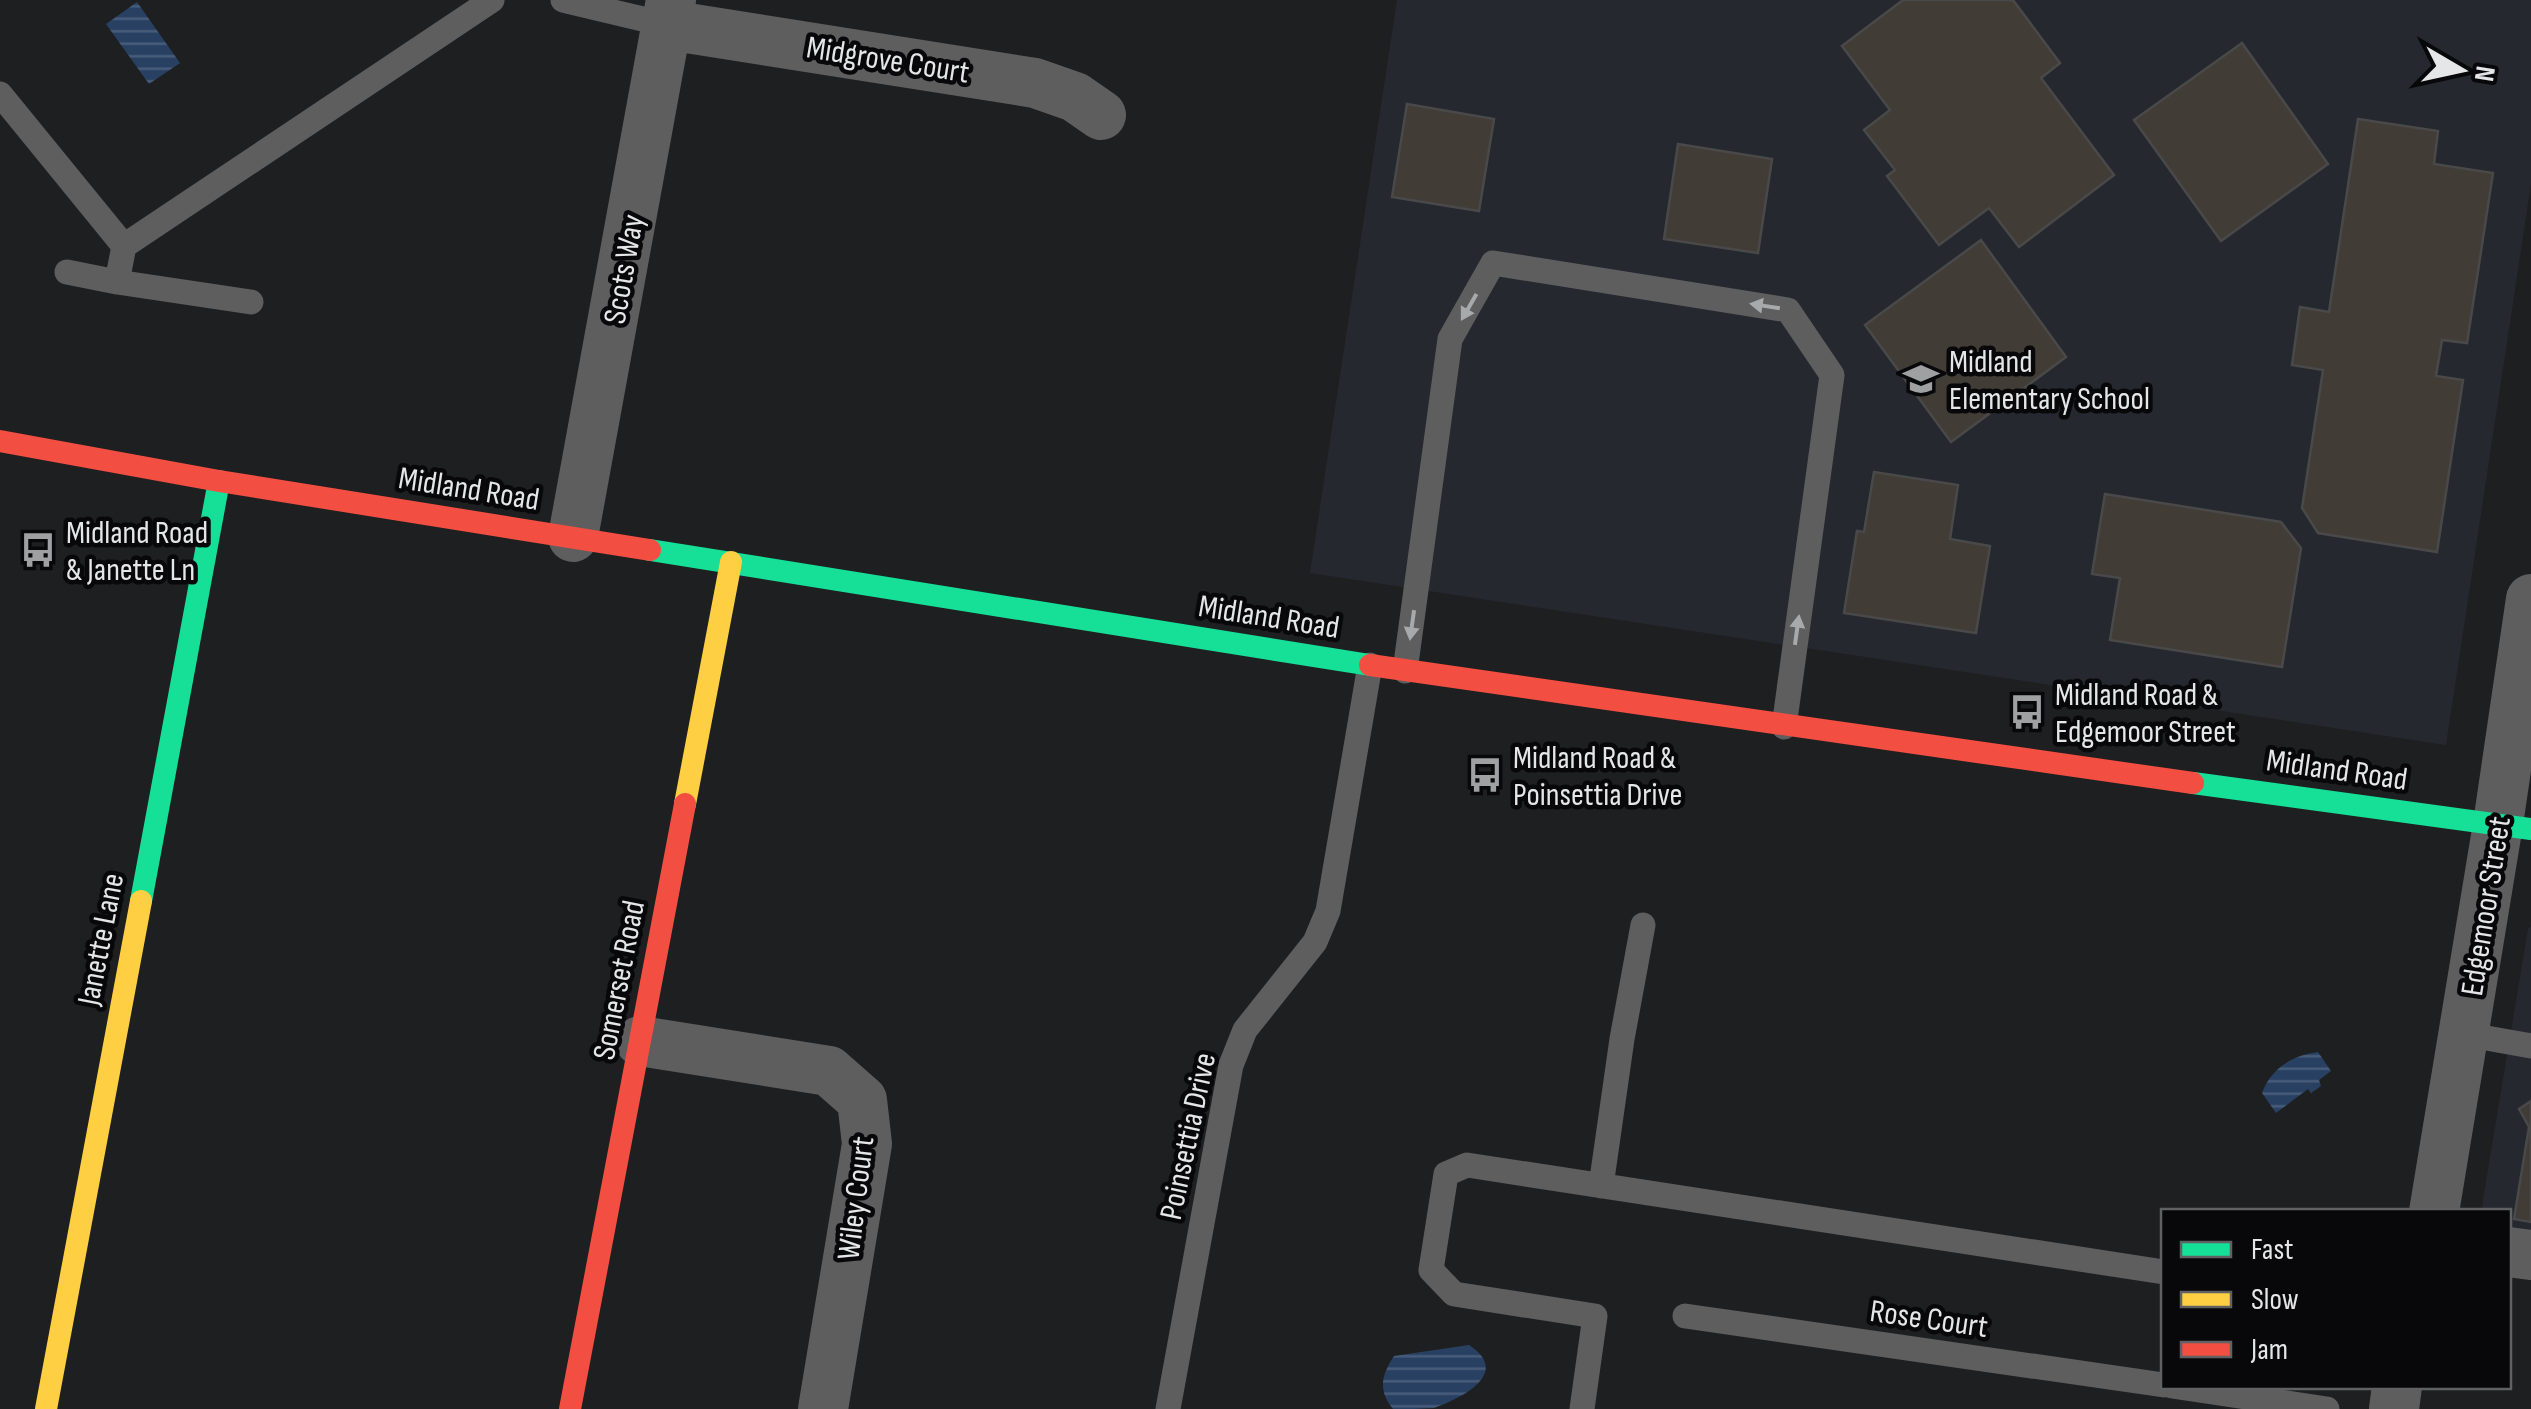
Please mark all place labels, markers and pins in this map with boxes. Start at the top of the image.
place label: Midland Elementary School [1949,343,2150,419]
school or university icon: Midland Elementary School [1902,360,1940,398]
place label: Midland Road & Janette Ln [66,514,208,590]
bus stop icon: Midland Road & Janette Ln [19,531,57,569]
place label: Midland Road & Edgemoor Street [2055,676,2236,752]
bus stop icon: Midland Road & Edgemoor Street [2008,693,2046,731]
place label: Midland Road & Poinsettia Drive [1513,739,1682,815]
bus stop icon: Midland Road & Poinsettia Drive [1466,756,1504,794]

